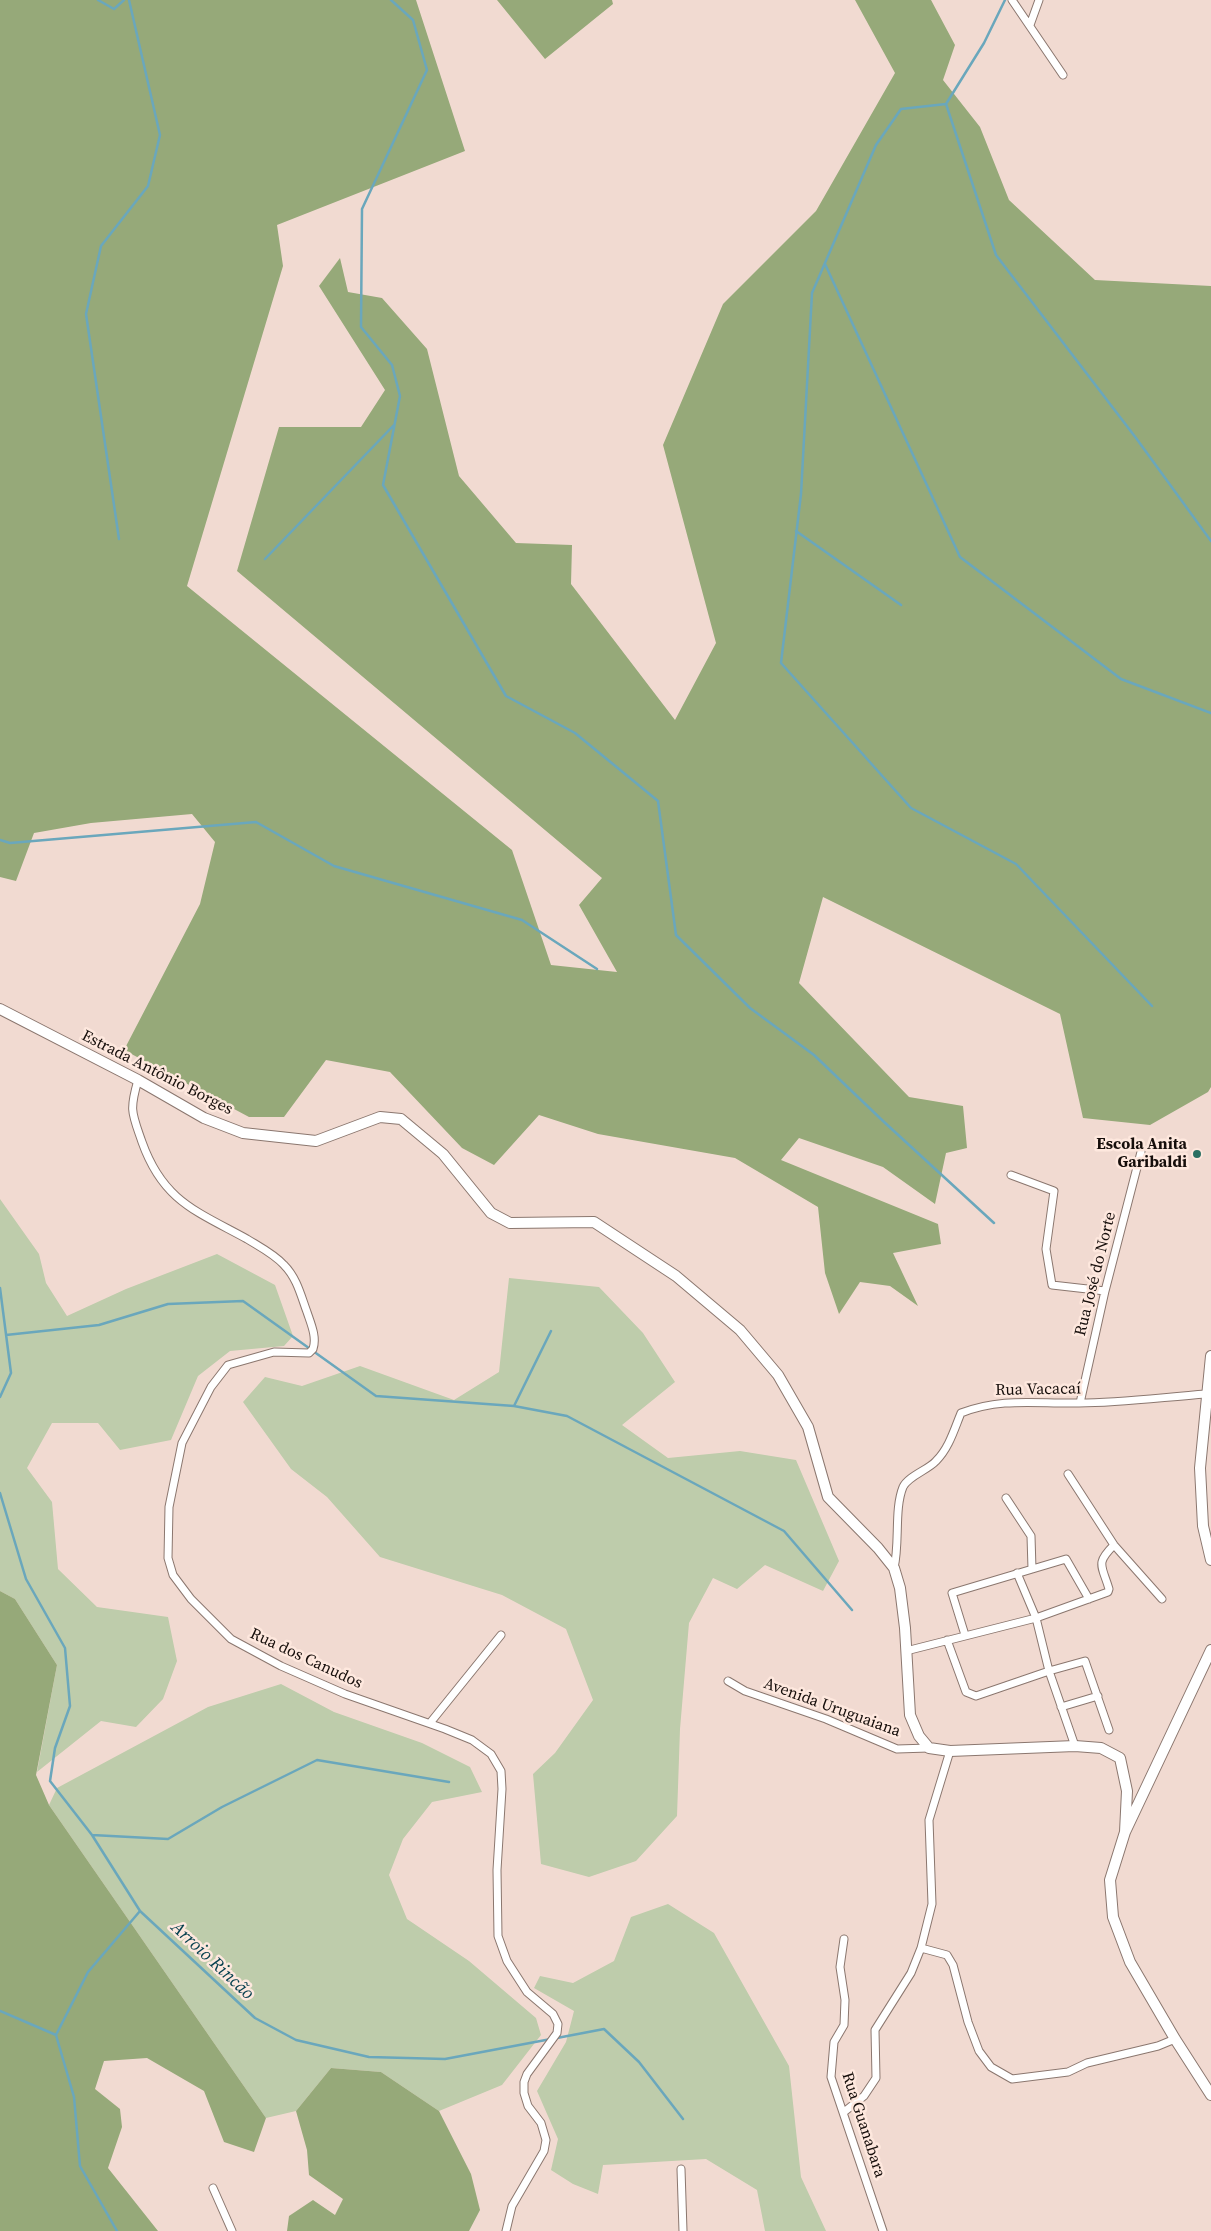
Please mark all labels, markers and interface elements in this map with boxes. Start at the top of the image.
street label: Estrada Antônio Borges [78,1026,236,1120]
place label: Escola Anita Garibaldi [1096,1135,1187,1173]
marker: Escola Anita Garibaldi [1191,1148,1203,1160]
street label: Rua José do Norte [1071,1210,1121,1338]
street label: Rua Vacacaí [995,1380,1081,1400]
street label: Rua dos Canudos [247,1625,365,1693]
street label: Avenida Uruguaiana [761,1674,903,1742]
water label: Arroio Rincão [166,1917,258,2005]
street label: Rua Guanabara [837,2070,889,2180]

